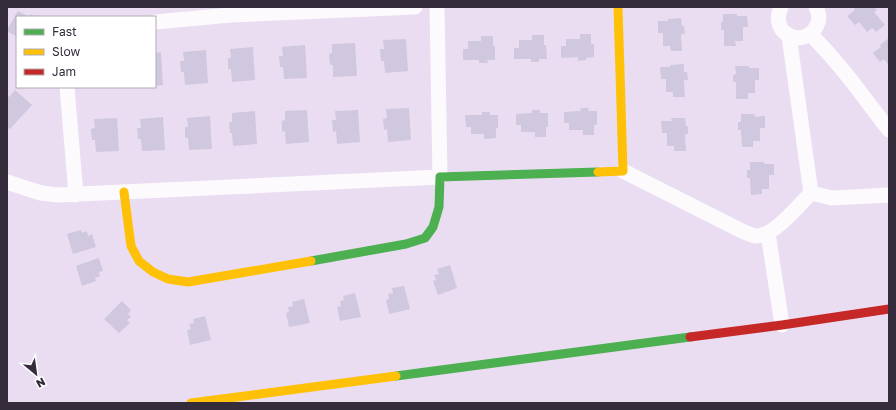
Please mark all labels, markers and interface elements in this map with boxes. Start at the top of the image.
legend [16,16,156,88]
text: Fast [52,24,77,39]
text: Slow [52,44,80,59]
text: Jam [52,64,76,79]
north arrow [16,354,56,394]
text: N [34,375,48,391]

